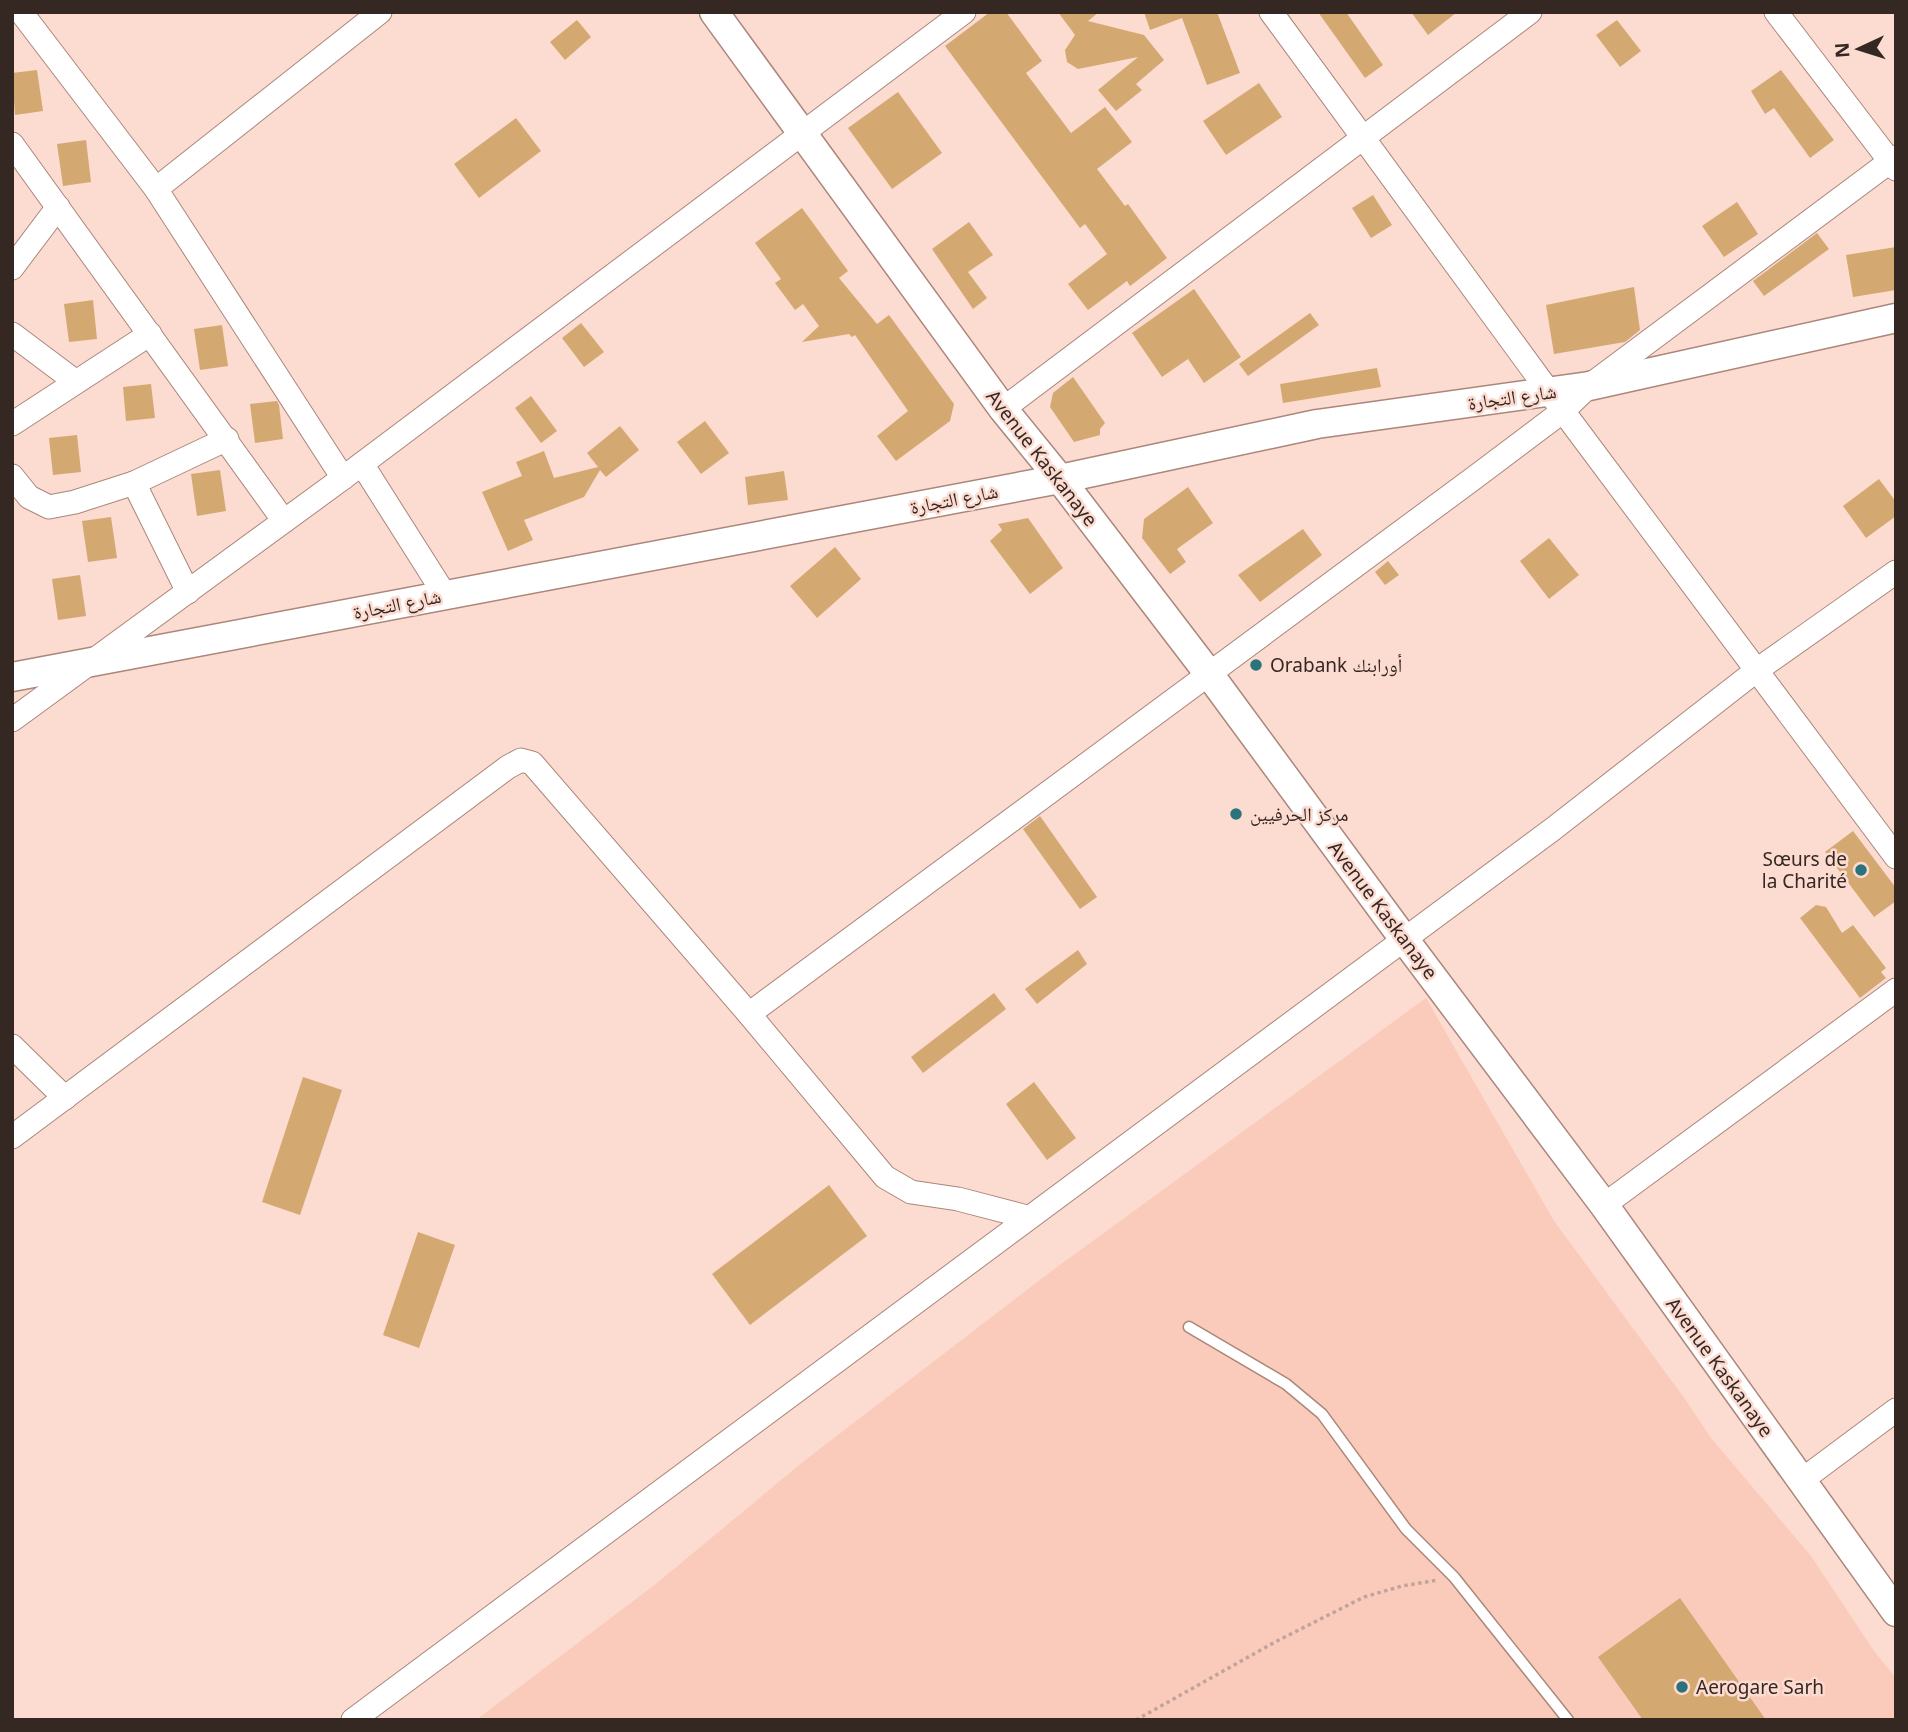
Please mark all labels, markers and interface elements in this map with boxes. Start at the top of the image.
north arrow [1824,14,1894,84]
text: N [1829,42,1856,59]
street label: شارع التجارة [1466,378,1558,416]
street label: Avenue Kaskanaye [980,384,1104,532]
street label: شارع التجارة [908,478,1000,520]
street label: شارع التجارة [351,583,443,625]
place label: Orabank أورابنك [1270,652,1402,678]
marker: Orabank أورابنك [1248,657,1264,673]
place label: مركز الحرفيين [1250,801,1349,827]
marker: مركز الحرفيين [1228,806,1244,822]
street label: Avenue Kaskanaye [1322,836,1444,984]
place label: Sœurs de la Charité [1762,846,1847,894]
marker: Sœurs de la Charité [1853,862,1869,878]
street label: Avenue Kaskanaye [1660,1292,1780,1442]
place label: Aerogare Sarh [1696,1674,1824,1700]
marker: Aerogare Sarh [1674,1679,1690,1695]

